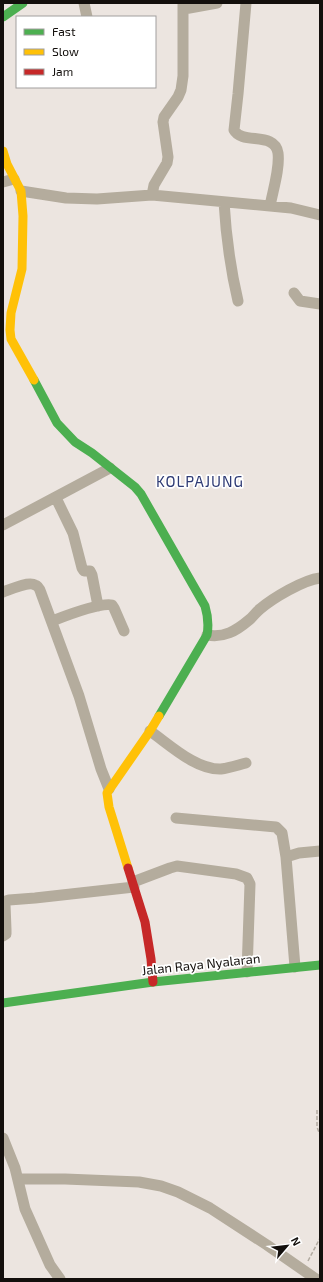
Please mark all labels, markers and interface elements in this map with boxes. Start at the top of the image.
legend [16,16,156,88]
text: Fast [52,24,76,38]
text: Slow [52,44,79,58]
text: Jam [52,64,73,78]
district label: KOLPAJUNG [156,472,244,490]
street label: Jalan Raya Nyalaran [141,950,261,978]
north arrow [267,1226,307,1266]
text: N [289,1235,304,1248]

